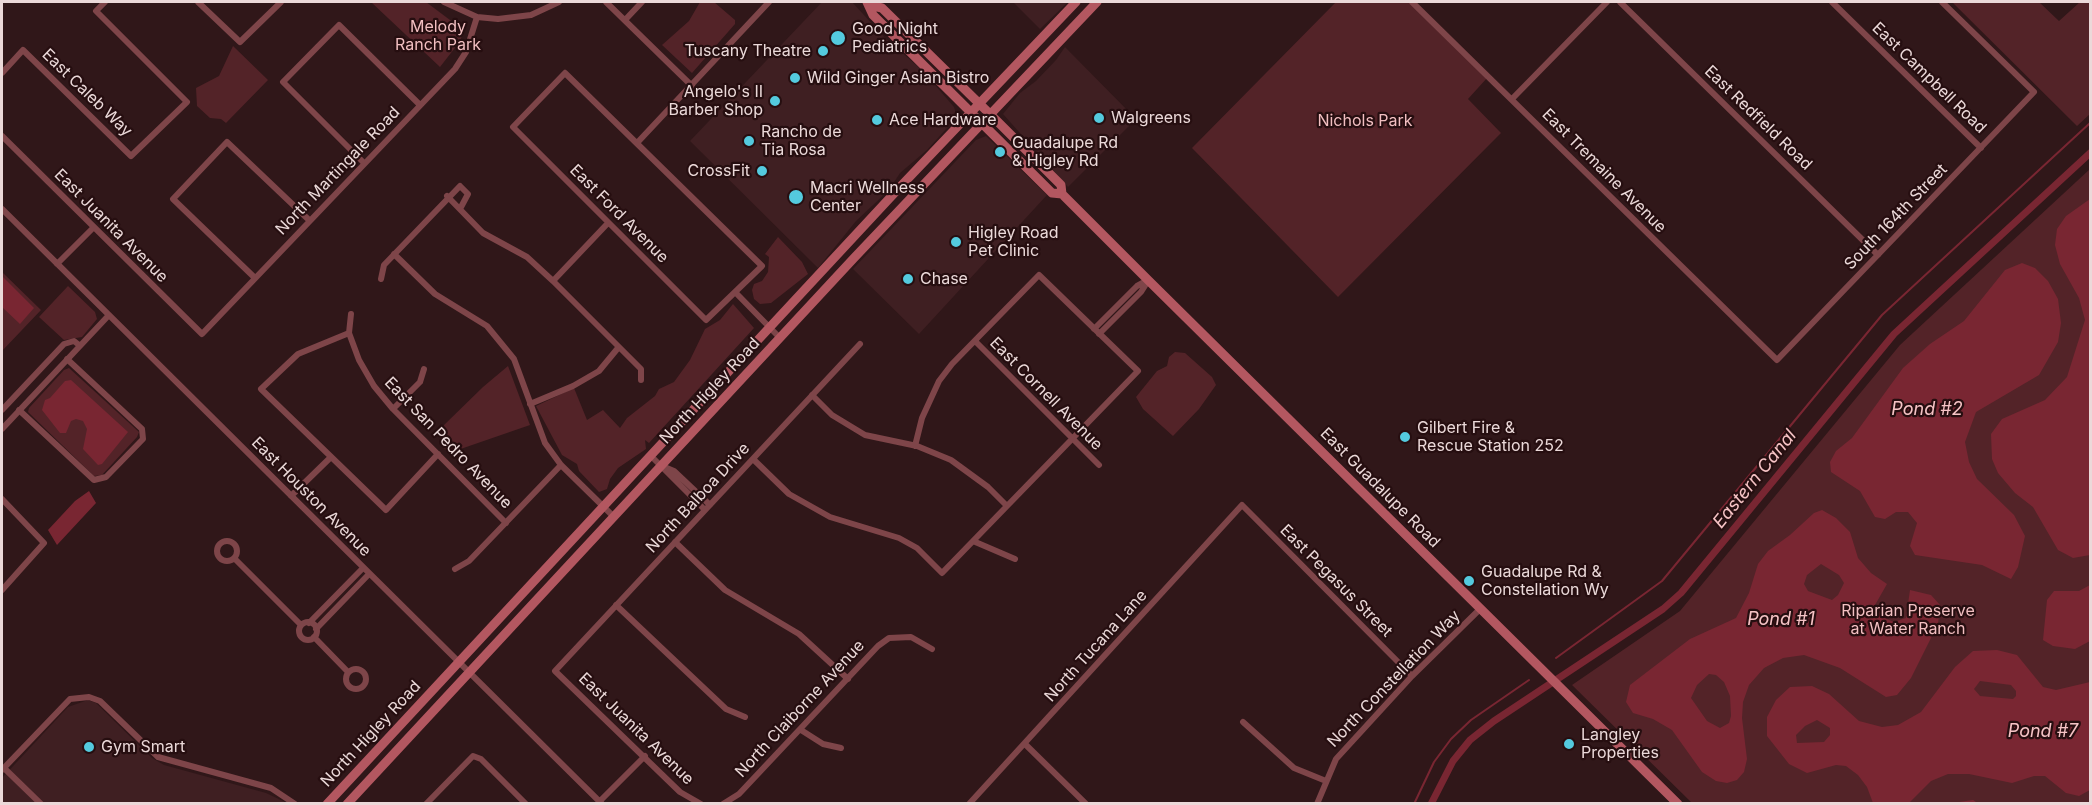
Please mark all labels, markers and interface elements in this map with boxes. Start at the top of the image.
park label: Melody Ranch Park [395,17,481,55]
place label: Good Night Pediatrics [852,19,938,57]
street label: East Campbell Road [1868,19,1990,137]
marker: Good Night Pediatrics [829,29,847,47]
place label: Tuscany Theatre [684,41,811,61]
marker: Tuscany Theatre [816,44,830,58]
street label: East Caleb Way [38,45,136,141]
street label: East Redfield Road [1700,62,1816,174]
place label: Wild Ginger Asian Bistro [807,68,989,88]
marker: Wild Ginger Asian Bistro [788,71,802,85]
place label: Angelo's II Barber Shop [669,82,763,120]
marker: Angelo's II Barber Shop [768,94,782,108]
street label: North Martingale Road [272,103,404,239]
street label: East Tremaine Avenue [1538,105,1670,237]
place label: Walgreens [1111,108,1191,128]
place label: Ace Hardware [889,110,997,130]
marker: Walgreens [1092,111,1106,125]
park label: Nichols Park [1317,111,1413,131]
marker: Ace Hardware [870,113,884,127]
place label: Rancho de Tia Rosa [761,122,841,160]
place label: Guadalupe Rd & Higley Rd [1012,133,1118,171]
marker: Rancho de Tia Rosa [742,134,756,148]
marker: Guadalupe Rd & Higley Rd [993,145,1007,159]
street label: South 164th Street [1841,160,1951,274]
street label: East Ford Avenue [566,161,672,267]
place label: CrossFit [688,161,750,181]
marker: CrossFit [755,164,769,178]
street label: East Juanita Avenue [50,165,172,287]
place label: Macri Wellness Center [810,178,925,216]
marker: Macri Wellness Center [787,188,805,206]
place label: Higley Road Pet Clinic [968,223,1059,261]
marker: Higley Road Pet Clinic [949,235,963,249]
place label: Chase [920,269,968,289]
marker: Chase [901,272,915,286]
street label: North Higley Road [656,334,764,448]
street label: East Cornell Avenue [986,334,1106,454]
street label: East San Pedro Avenue [380,373,516,513]
water label: Pond #2 [1891,399,1963,421]
place label: Gilbert Fire & Rescue Station 252 [1417,418,1564,456]
street label: East Guadalupe Road [1316,424,1444,552]
water label: Eastern Canal [1709,425,1801,533]
marker: Gilbert Fire & Rescue Station 252 [1398,430,1412,444]
street label: East Houston Avenue [247,433,375,561]
street label: North Balboa Drive [642,439,754,557]
street label: East Pegasus Street [1276,521,1396,641]
place label: Guadalupe Rd & Constellation Wy [1481,562,1609,600]
marker: Guadalupe Rd & Constellation Wy [1462,574,1476,588]
street label: North Tucana Lane [1041,586,1151,706]
park label: Riparian Preserve at Water Ranch [1841,601,1975,639]
street label: North Constellation Way [1324,607,1464,751]
water label: Pond #1 [1747,609,1815,631]
street label: North Claiborne Avenue [731,636,869,782]
street label: East Juanita Avenue [574,669,698,789]
street label: North Higley Road [317,677,425,791]
water label: Pond #7 [2008,721,2078,743]
place label: Langley Properties [1581,725,1659,763]
place label: Gym Smart [101,737,185,757]
marker: Langley Properties [1562,737,1576,751]
marker: Gym Smart [82,740,96,754]

